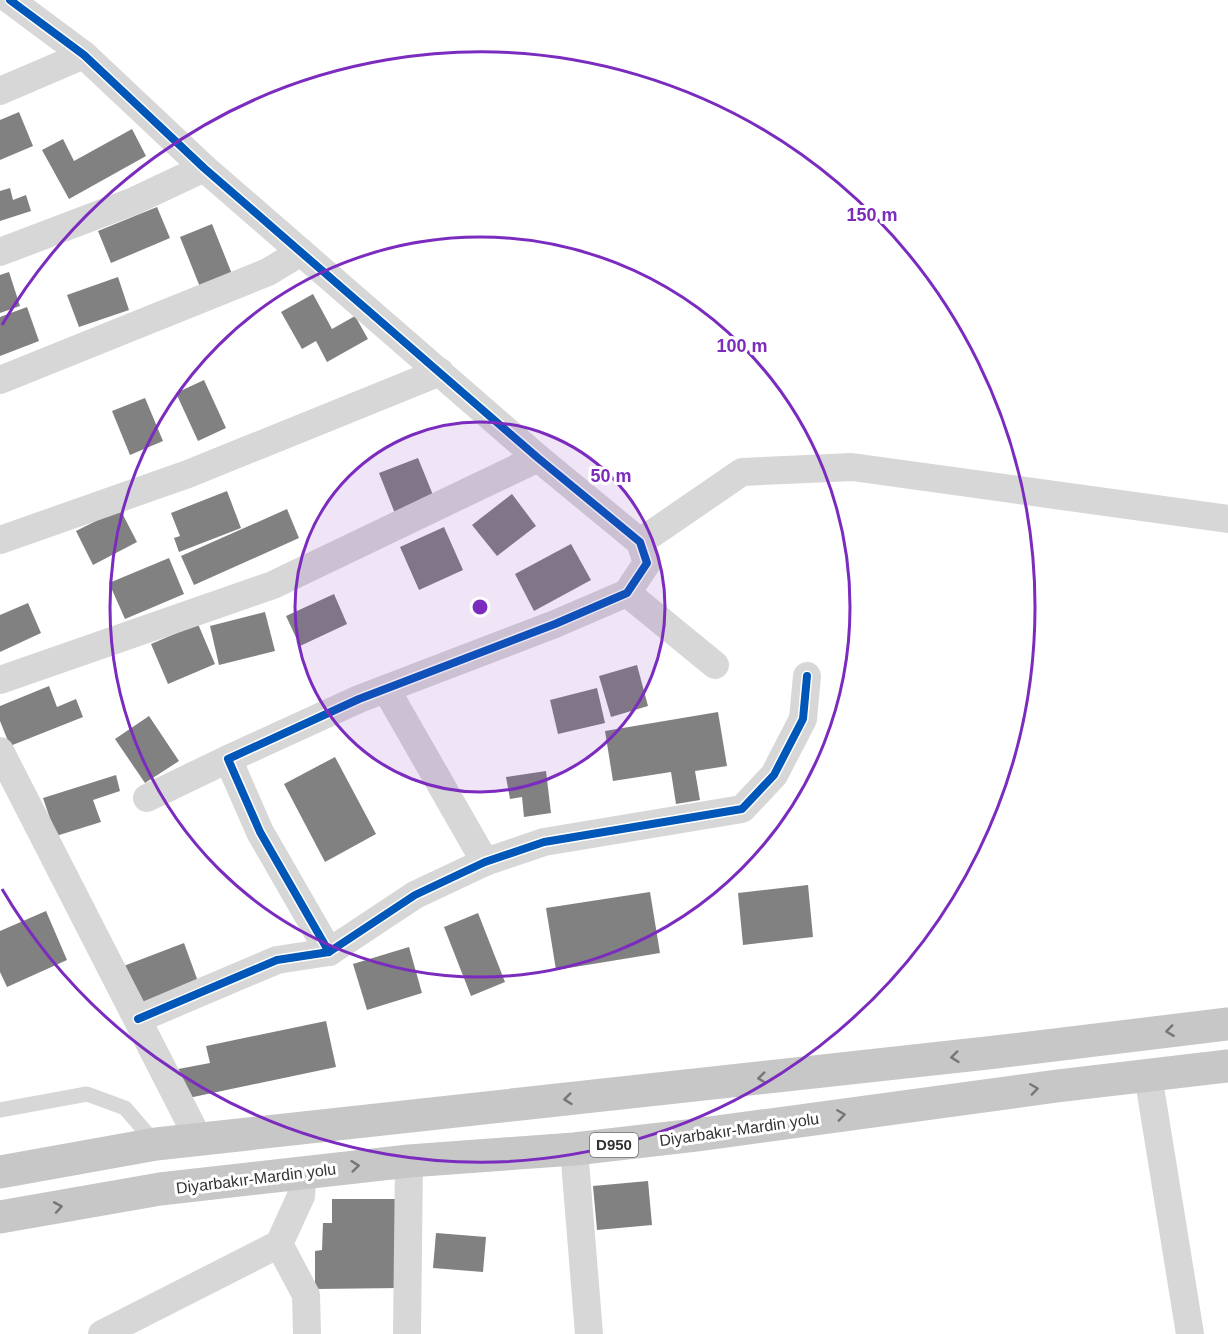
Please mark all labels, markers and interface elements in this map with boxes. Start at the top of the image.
text: 150 m [846,205,898,225]
text: 100 m [716,336,768,356]
text: 50 m [590,466,632,486]
centre of rings [470,597,490,617]
one-way arrow [1165,1024,1175,1036]
one-way arrow [951,1050,960,1062]
one-way arrow [757,1071,766,1084]
one-way arrow [1030,1083,1039,1095]
one-way arrow [563,1092,572,1105]
street label: Diyarbakır-Mardin yolu [658,1110,820,1149]
one-way arrow [836,1110,846,1122]
road number: D950 [590,1133,638,1157]
street label: Diyarbakır-Mardin yolu [175,1160,337,1197]
one-way arrow [350,1160,359,1173]
one-way arrow [53,1201,62,1213]

